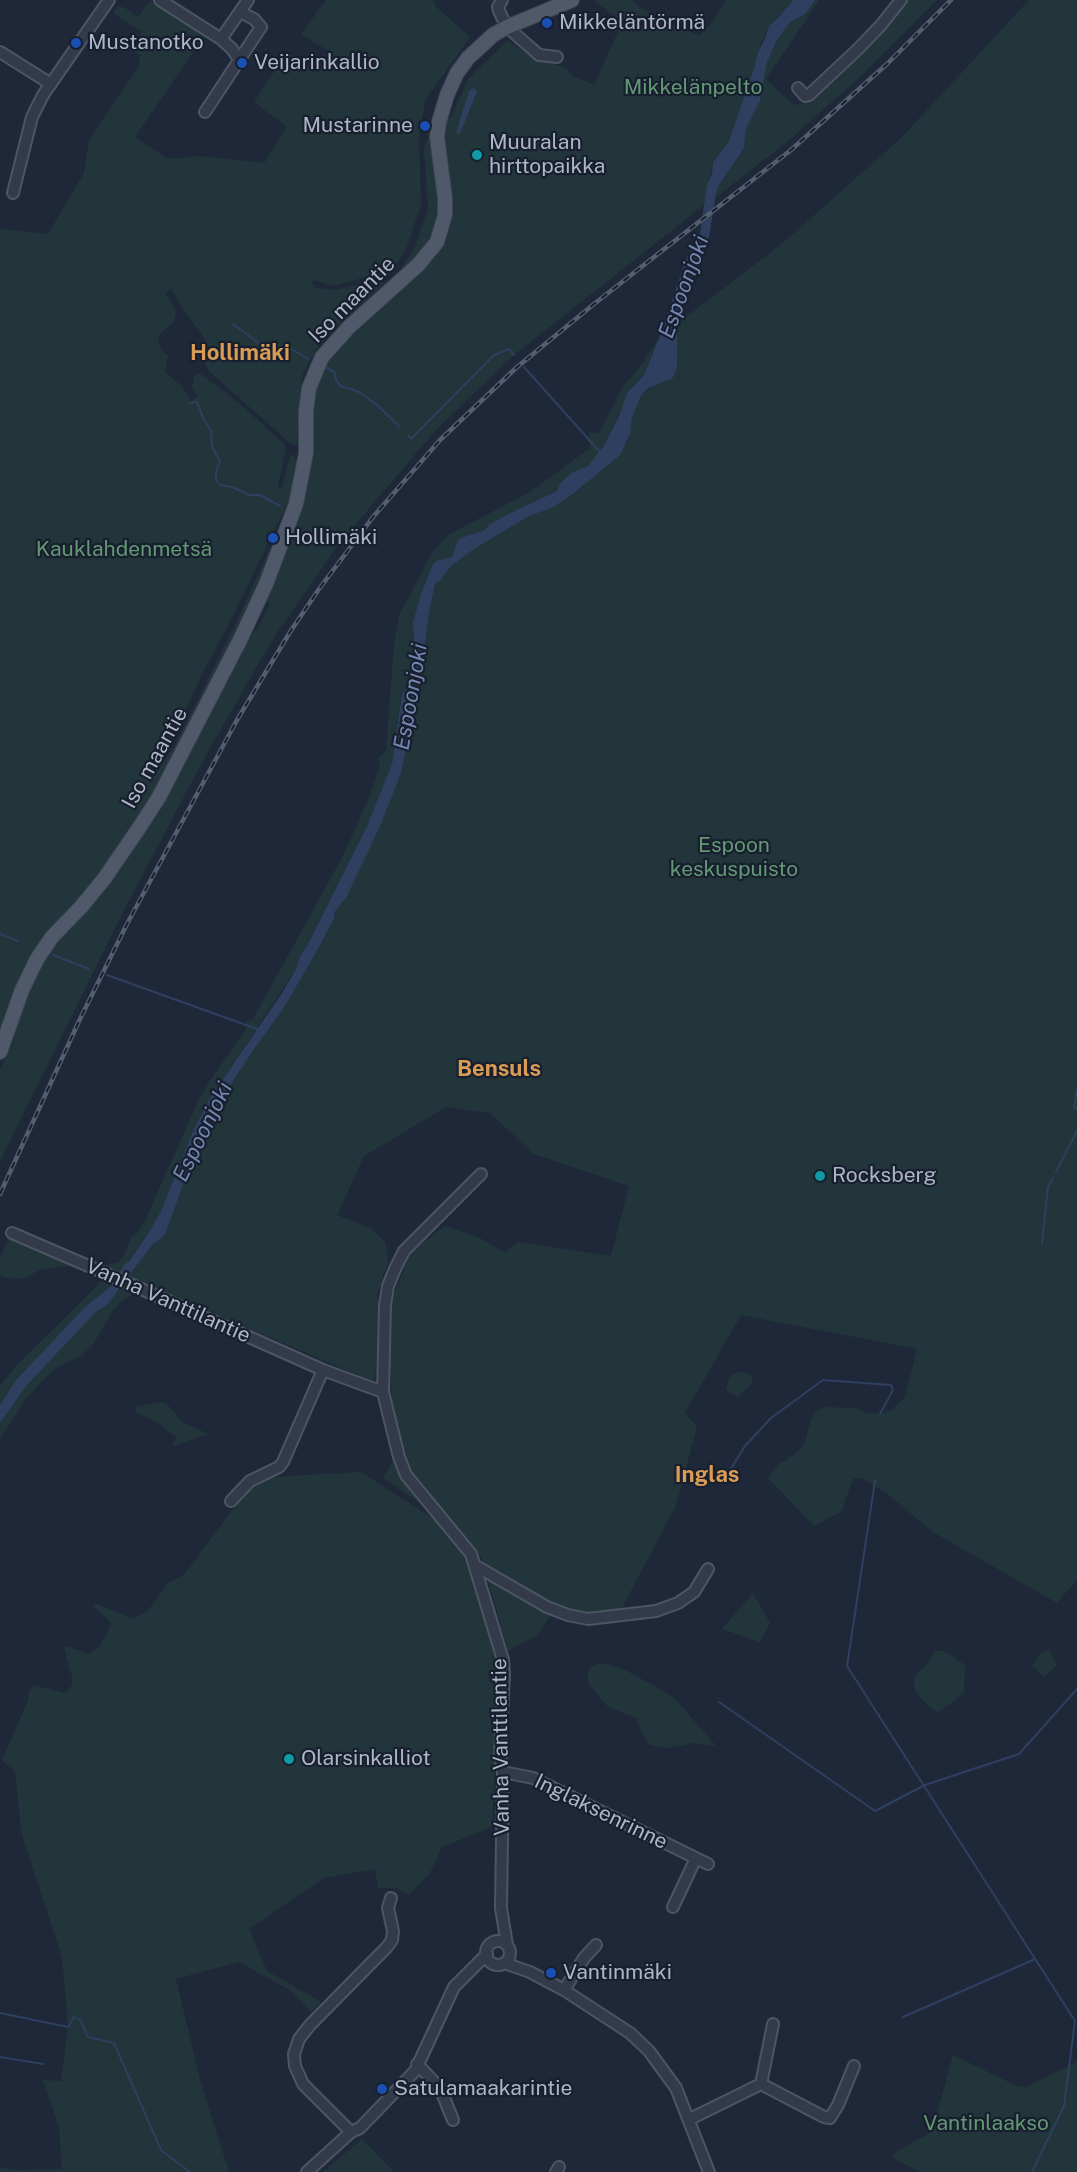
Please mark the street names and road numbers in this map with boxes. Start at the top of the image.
street label: Iso maantie [304,252,400,348]
street label: Iso maantie [117,703,193,813]
street label: Vanha Vanttilantie [82,1253,254,1349]
street label: Vanha Vanttilantie [487,1658,515,1836]
street label: Inglaksenrinne [530,1769,672,1855]

